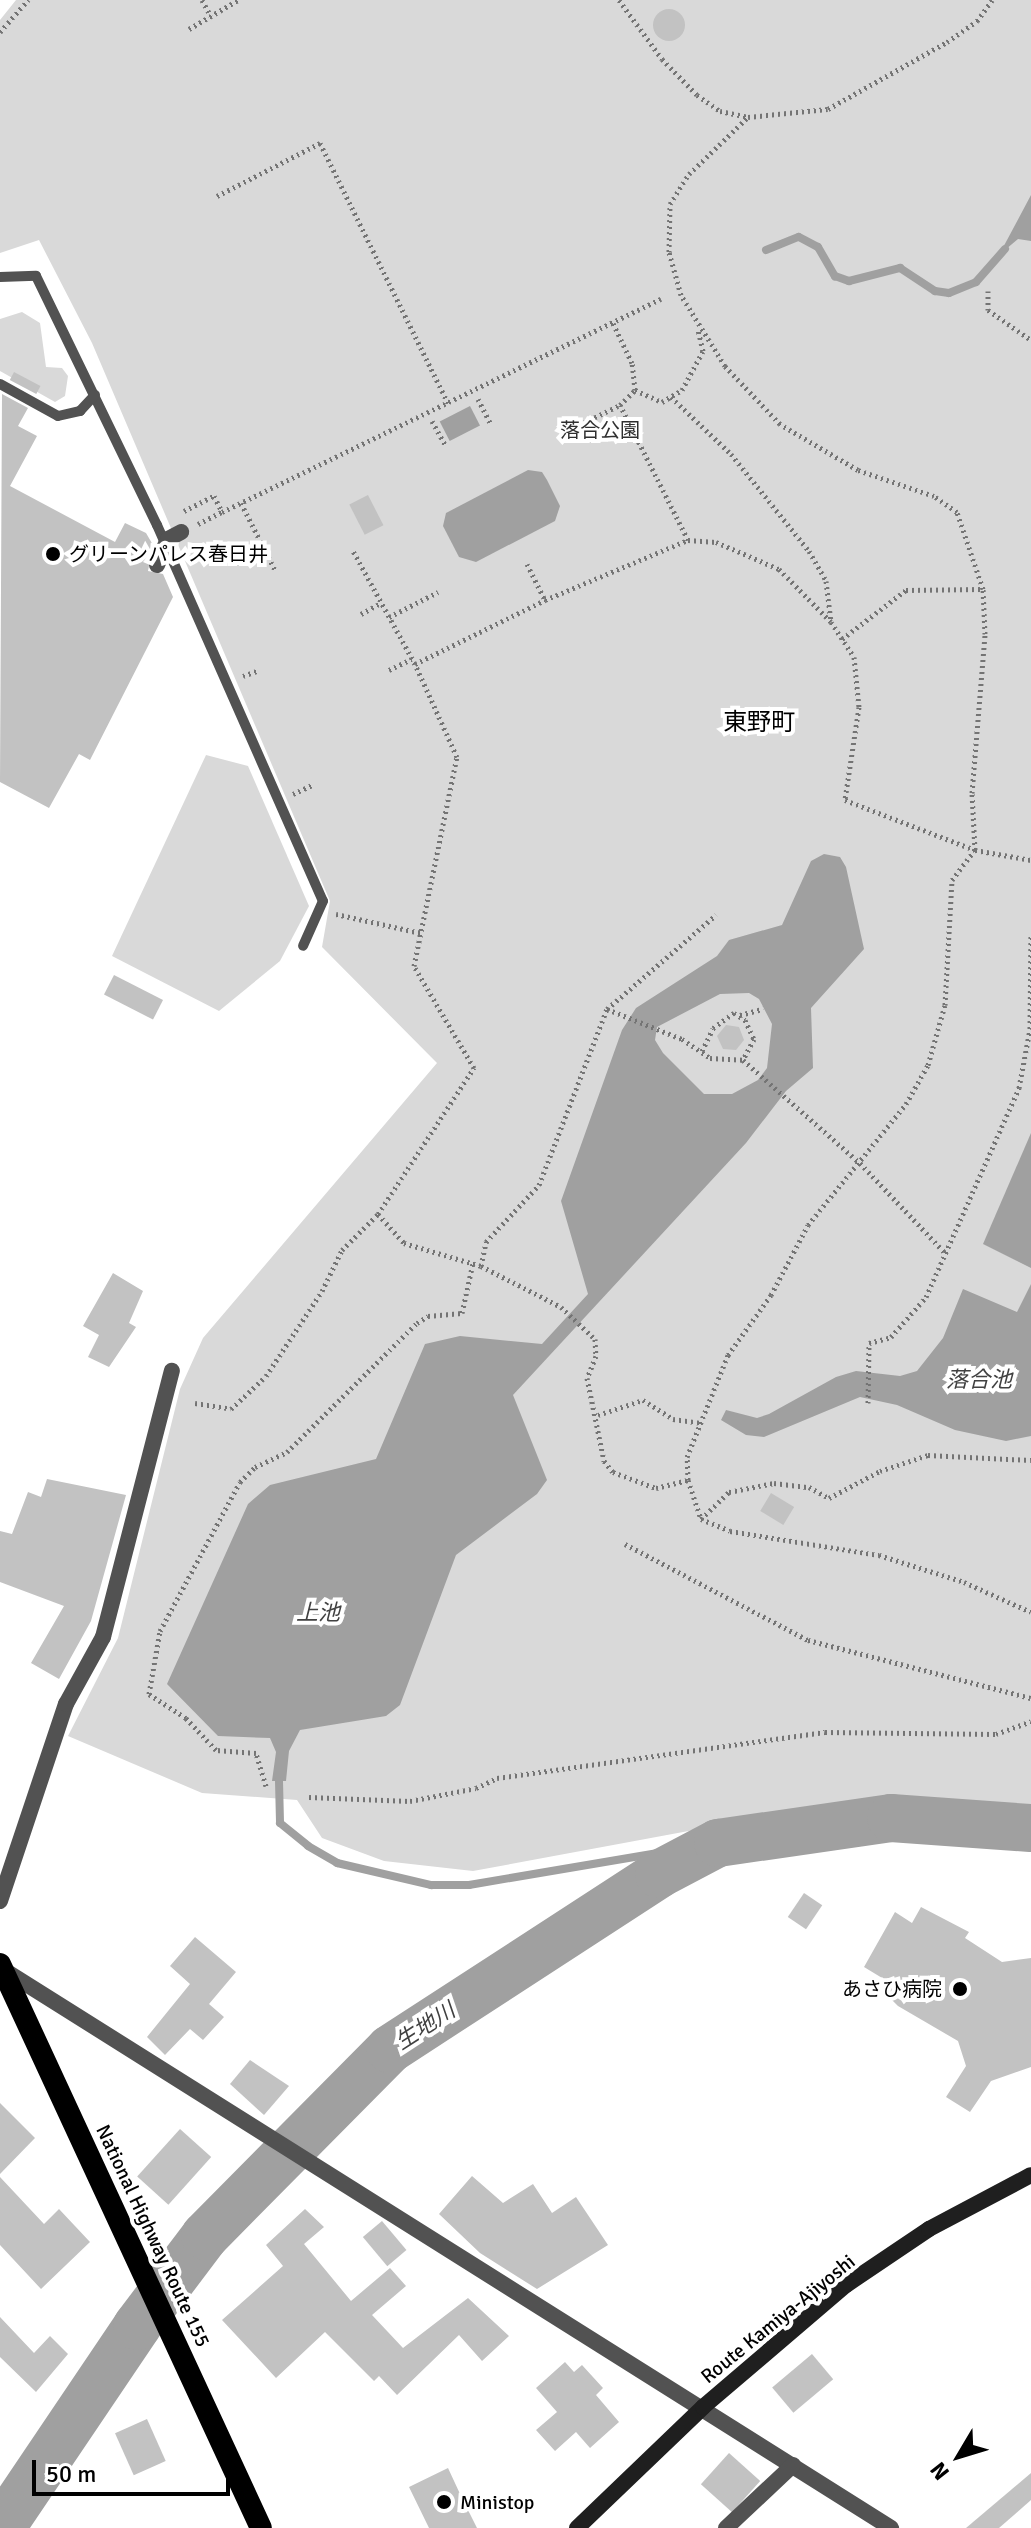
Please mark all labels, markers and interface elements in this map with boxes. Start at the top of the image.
park label: 落合公園 [560,418,640,442]
place label: グリーンパレス春日井 [69,542,269,566]
marker: グリーンパレス春日井 [44,545,62,563]
district label: 東野町 [723,709,795,737]
water label: 落合池 [946,1367,1012,1393]
water label: 上池 [296,1600,340,1626]
place label: あさひ病院 [842,1977,942,2001]
marker: あさひ病院 [949,1978,971,2000]
water label: 生地川 [390,1997,460,2055]
street label: National Highway Route 155 [91,2121,215,2351]
street label: Route Kamiya-Ajiyoshi [696,2249,860,2389]
north arrow [919,2416,999,2496]
scale bar [36,2444,234,2494]
text: N [924,2457,955,2485]
text: 50 m [46,2459,96,2489]
place label: Ministop [460,2490,534,2514]
marker: Ministop [435,2493,453,2511]

